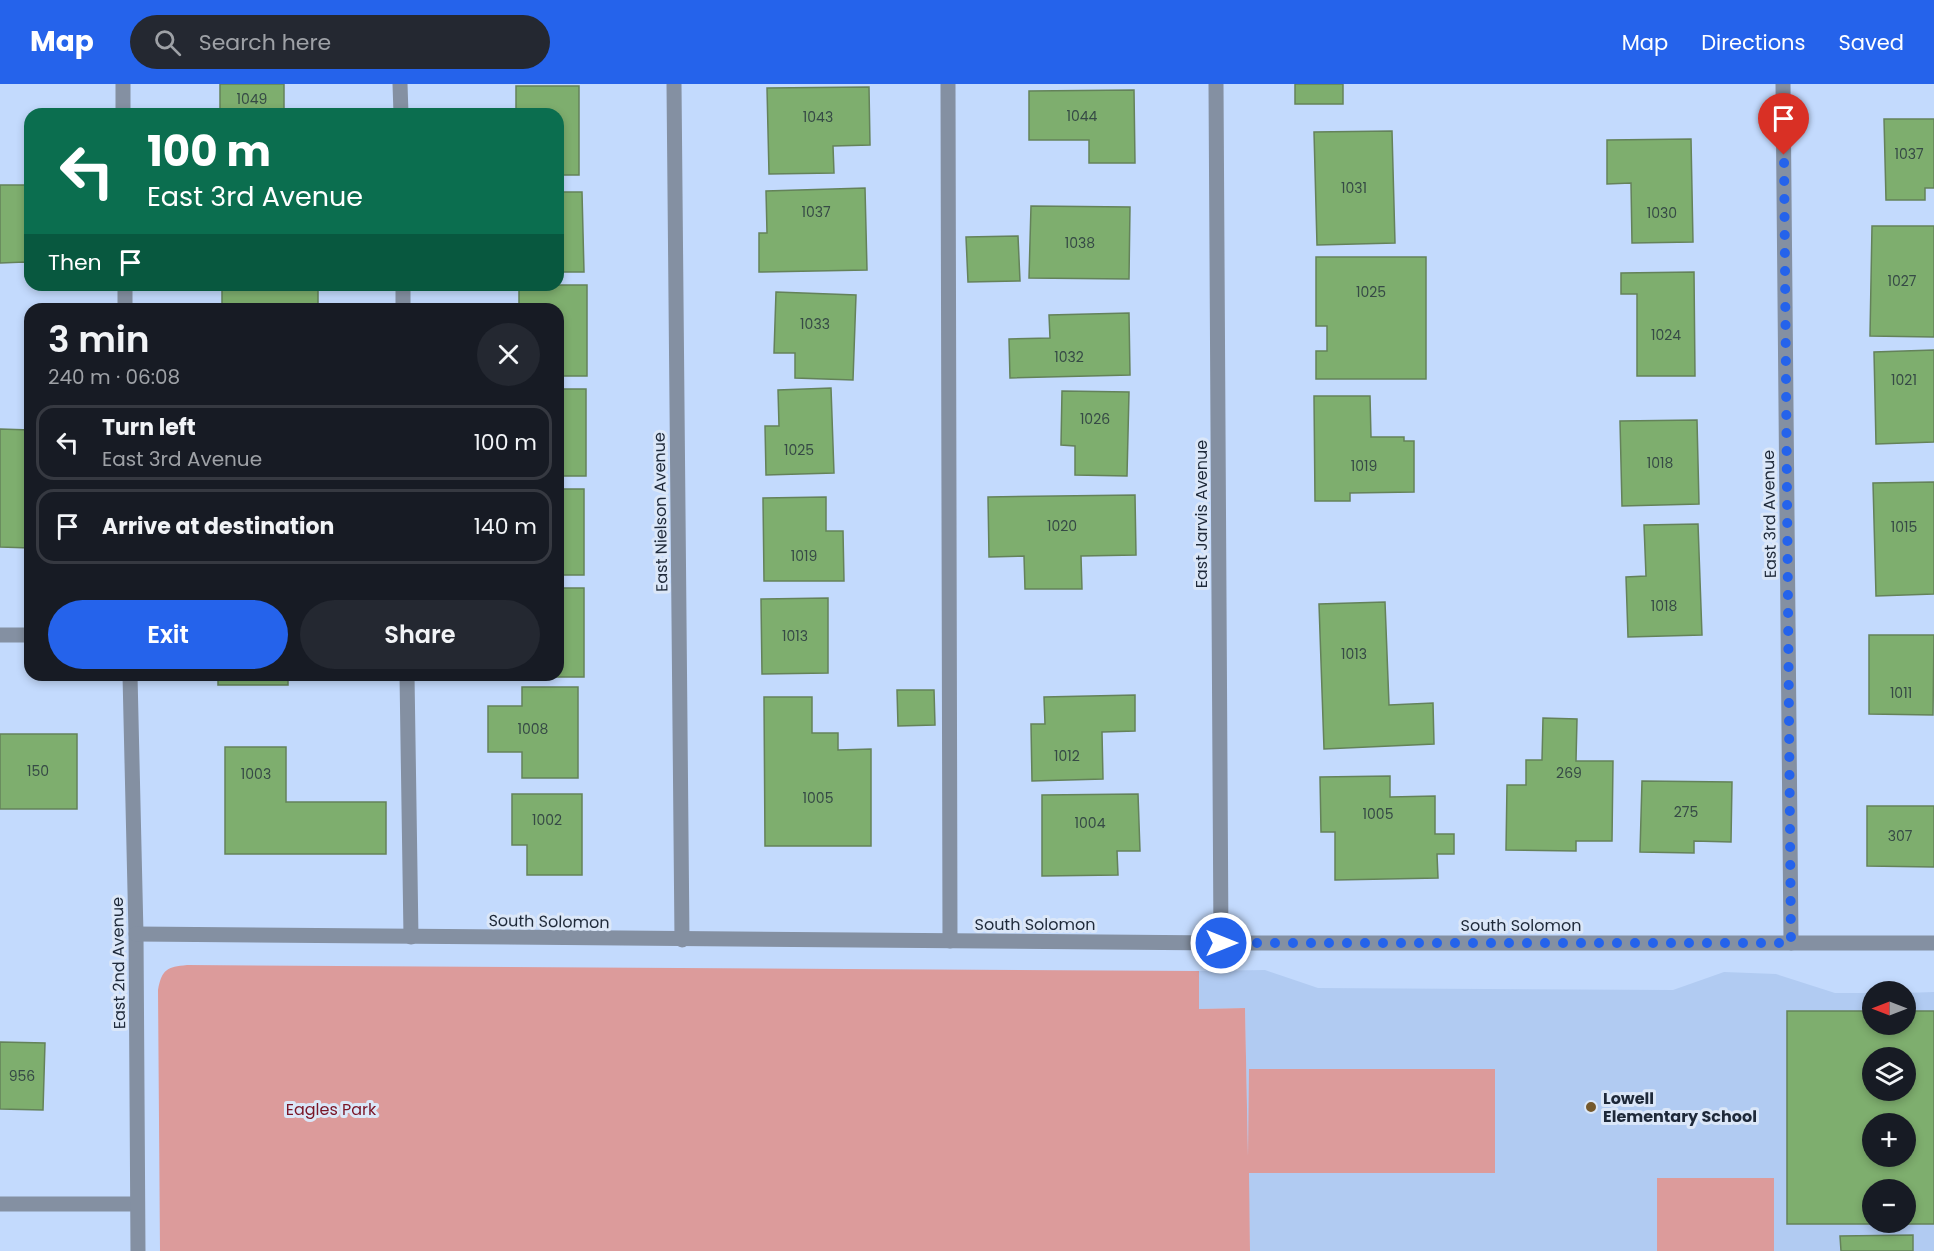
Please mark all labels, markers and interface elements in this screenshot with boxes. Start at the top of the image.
search box [130,15,550,69]
text: Map [30,22,94,61]
icon: search [151,26,184,59]
text: Search here [199,27,331,58]
text: Map [1622,28,1668,57]
text: Directions [1701,28,1805,57]
text: Saved [1838,28,1904,57]
house number: 1049 [237,89,267,109]
pin [1758,93,1809,155]
icon: arrive [1767,102,1800,135]
house number: 1044 [1067,106,1098,126]
house number: 1043 [803,107,833,127]
text: 100 m [147,122,271,181]
icon: left [48,132,126,210]
house number: 1037 [1894,144,1924,164]
text: East 3rd Avenue [147,178,363,215]
house number: 1031 [1341,178,1367,198]
house number: 1037 [801,202,831,222]
house number: 1030 [1647,203,1677,223]
house number: 1038 [1065,233,1095,253]
icon: arrive [114,246,147,279]
text: Then [48,247,102,278]
house number: 1027 [1888,271,1917,291]
house number: 1025 [1356,282,1386,302]
text: 3 min [48,314,150,365]
house number: 1033 [800,314,830,334]
button: close [477,323,540,386]
house number: 1024 [1651,325,1681,345]
house number: 1032 [1054,347,1084,367]
text: 240 m · 06:08 [48,363,180,391]
house number: 1021 [1891,370,1917,390]
house number: 1026 [1080,409,1110,429]
text: Turn left [102,412,196,443]
icon: left [51,426,84,459]
text: 100 m [474,427,537,458]
street label: East Nielson Avenue [648,432,673,592]
house number: 1025 [784,440,814,460]
street label: East Jarvis Avenue [1190,440,1213,588]
text: East 3rd Avenue [102,445,262,473]
street label: East 3rd Avenue [1757,450,1782,578]
house number: 1018 [1647,453,1673,473]
house number: 1019 [1351,456,1377,476]
icon: arrive [51,510,84,543]
text: Arrive at destination [102,511,334,542]
text: 140 m [474,511,537,542]
house number: 1020 [1047,516,1077,536]
house number: 1015 [1891,517,1917,537]
house number: 1019 [791,546,817,566]
house number: 1018 [1651,596,1677,616]
button: Exit [48,600,288,669]
button: Share [300,600,540,669]
house number: 1013 [782,626,808,646]
house number: 1013 [1341,644,1367,664]
house number: 1011 [1890,683,1912,703]
house number: 1008 [518,719,549,739]
house number: 1012 [1054,746,1080,766]
house number: 150 [27,761,49,781]
house number: 269 [1556,763,1582,783]
house number: 1003 [241,764,271,784]
house number: 1005 [803,788,833,808]
house number: 275 [1674,802,1698,822]
house number: 1005 [1363,804,1393,824]
house number: 1002 [532,810,562,830]
house number: 1004 [1075,813,1106,833]
house number: 307 [1888,826,1913,846]
street label: East 2nd Avenue [106,897,131,1029]
street label: South Solomon [488,909,610,934]
position arrow [1189,911,1253,975]
street label: South Solomon [975,913,1095,936]
street label: South Solomon [1461,914,1581,937]
north arrow [1862,981,1916,1035]
map controls [1862,981,1916,1233]
button: layers [1862,1047,1916,1101]
house number: 956 [9,1066,35,1086]
place label: Lowell Elementary School [1603,1087,1757,1128]
park label: Eagles Park [286,1098,377,1121]
marker: Lowell Elementary School [1584,1100,1598,1114]
button: + [1862,1113,1916,1167]
button: − [1862,1179,1916,1233]

